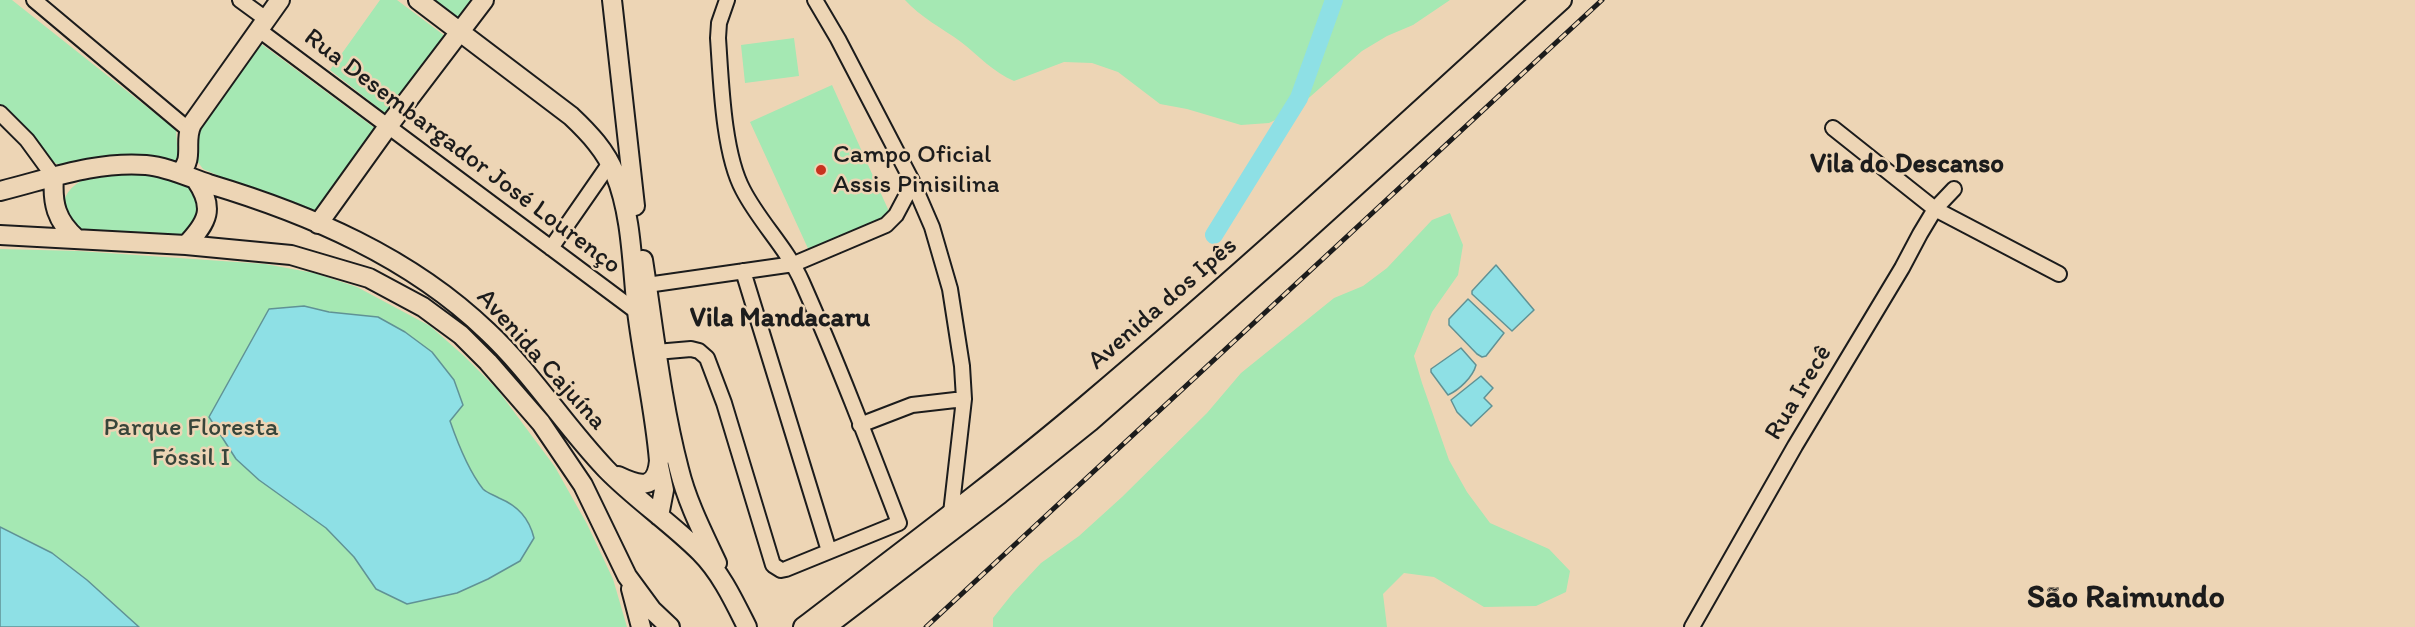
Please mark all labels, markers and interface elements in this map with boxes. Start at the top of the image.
street label: Rua Desembargador José Lourenço [297,22,627,282]
place label: Campo Oficial Assis Pinisilina [833,139,1000,200]
district label: Vila do Descanso [1810,149,2004,181]
marker: Campo Oficial Assis Pinisilina [814,163,828,177]
street label: Avenida dos Ipês [1082,231,1244,377]
street label: Avenida Cajuína [469,283,613,437]
district label: Vila Mandacaru [690,303,870,335]
street label: Rua Irecê [1758,340,1840,446]
park label: Parque Floresta Fóssil I [104,412,278,473]
district label: São Raimundo [2027,580,2225,618]

